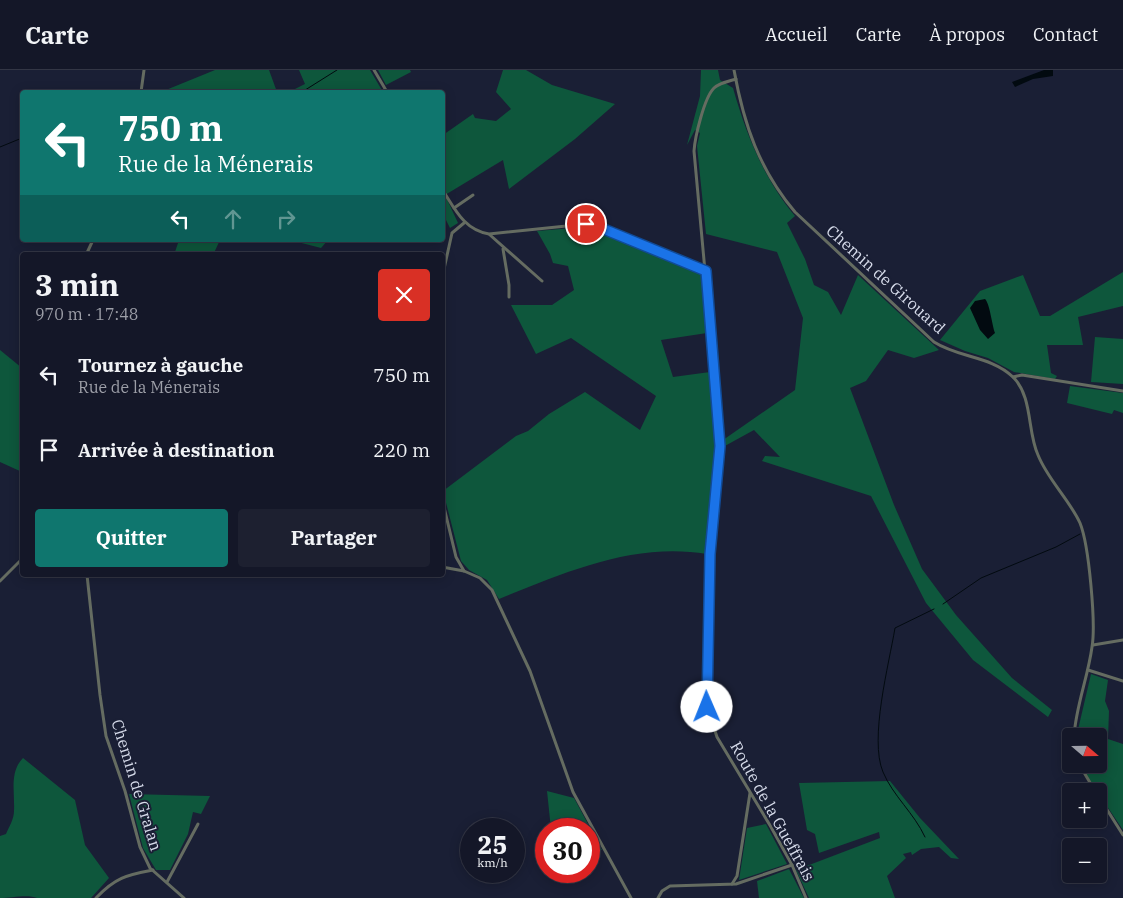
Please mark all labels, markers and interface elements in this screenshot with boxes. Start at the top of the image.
text: Carte [25,19,89,51]
text: Accueil [765,23,828,46]
text: Carte [856,23,901,46]
text: À propos [929,23,1005,46]
text: Contact [1033,23,1098,46]
text: 750 m [118,105,223,151]
icon: left [35,110,100,175]
text: Rue de la Ménerais [118,149,313,178]
pin [565,203,607,245]
icon: left [166,205,194,233]
icon: ahead [219,205,247,233]
icon: right [272,205,300,233]
icon: arrive [572,210,600,238]
street label: Chemin de Girouard [822,220,950,338]
text: 3 min [35,265,119,304]
button: close [378,269,430,321]
text: 970 m · 17:48 [35,304,138,324]
text: Tournez à gauche [78,353,243,377]
icon: left [35,361,63,389]
text: 750 m [373,363,430,387]
text: Rue de la Ménerais [78,377,220,397]
icon: arrive [35,436,63,464]
text: Arrivée à destination [78,438,275,462]
text: 220 m [373,438,430,462]
button: Quitter [35,509,228,567]
button: Partager [238,509,430,567]
position arrow [680,680,732,732]
street label: Chemin de Gralan [108,717,166,853]
north arrow [1062,728,1108,772]
map controls [1062,728,1107,883]
street label: Route de la Gueffrais [726,738,820,884]
button: + [1062,783,1107,828]
speed limit sign: 30 [535,818,600,883]
text: 25 [477,828,508,861]
button: − [1062,838,1107,883]
text: km/h [477,855,508,870]

